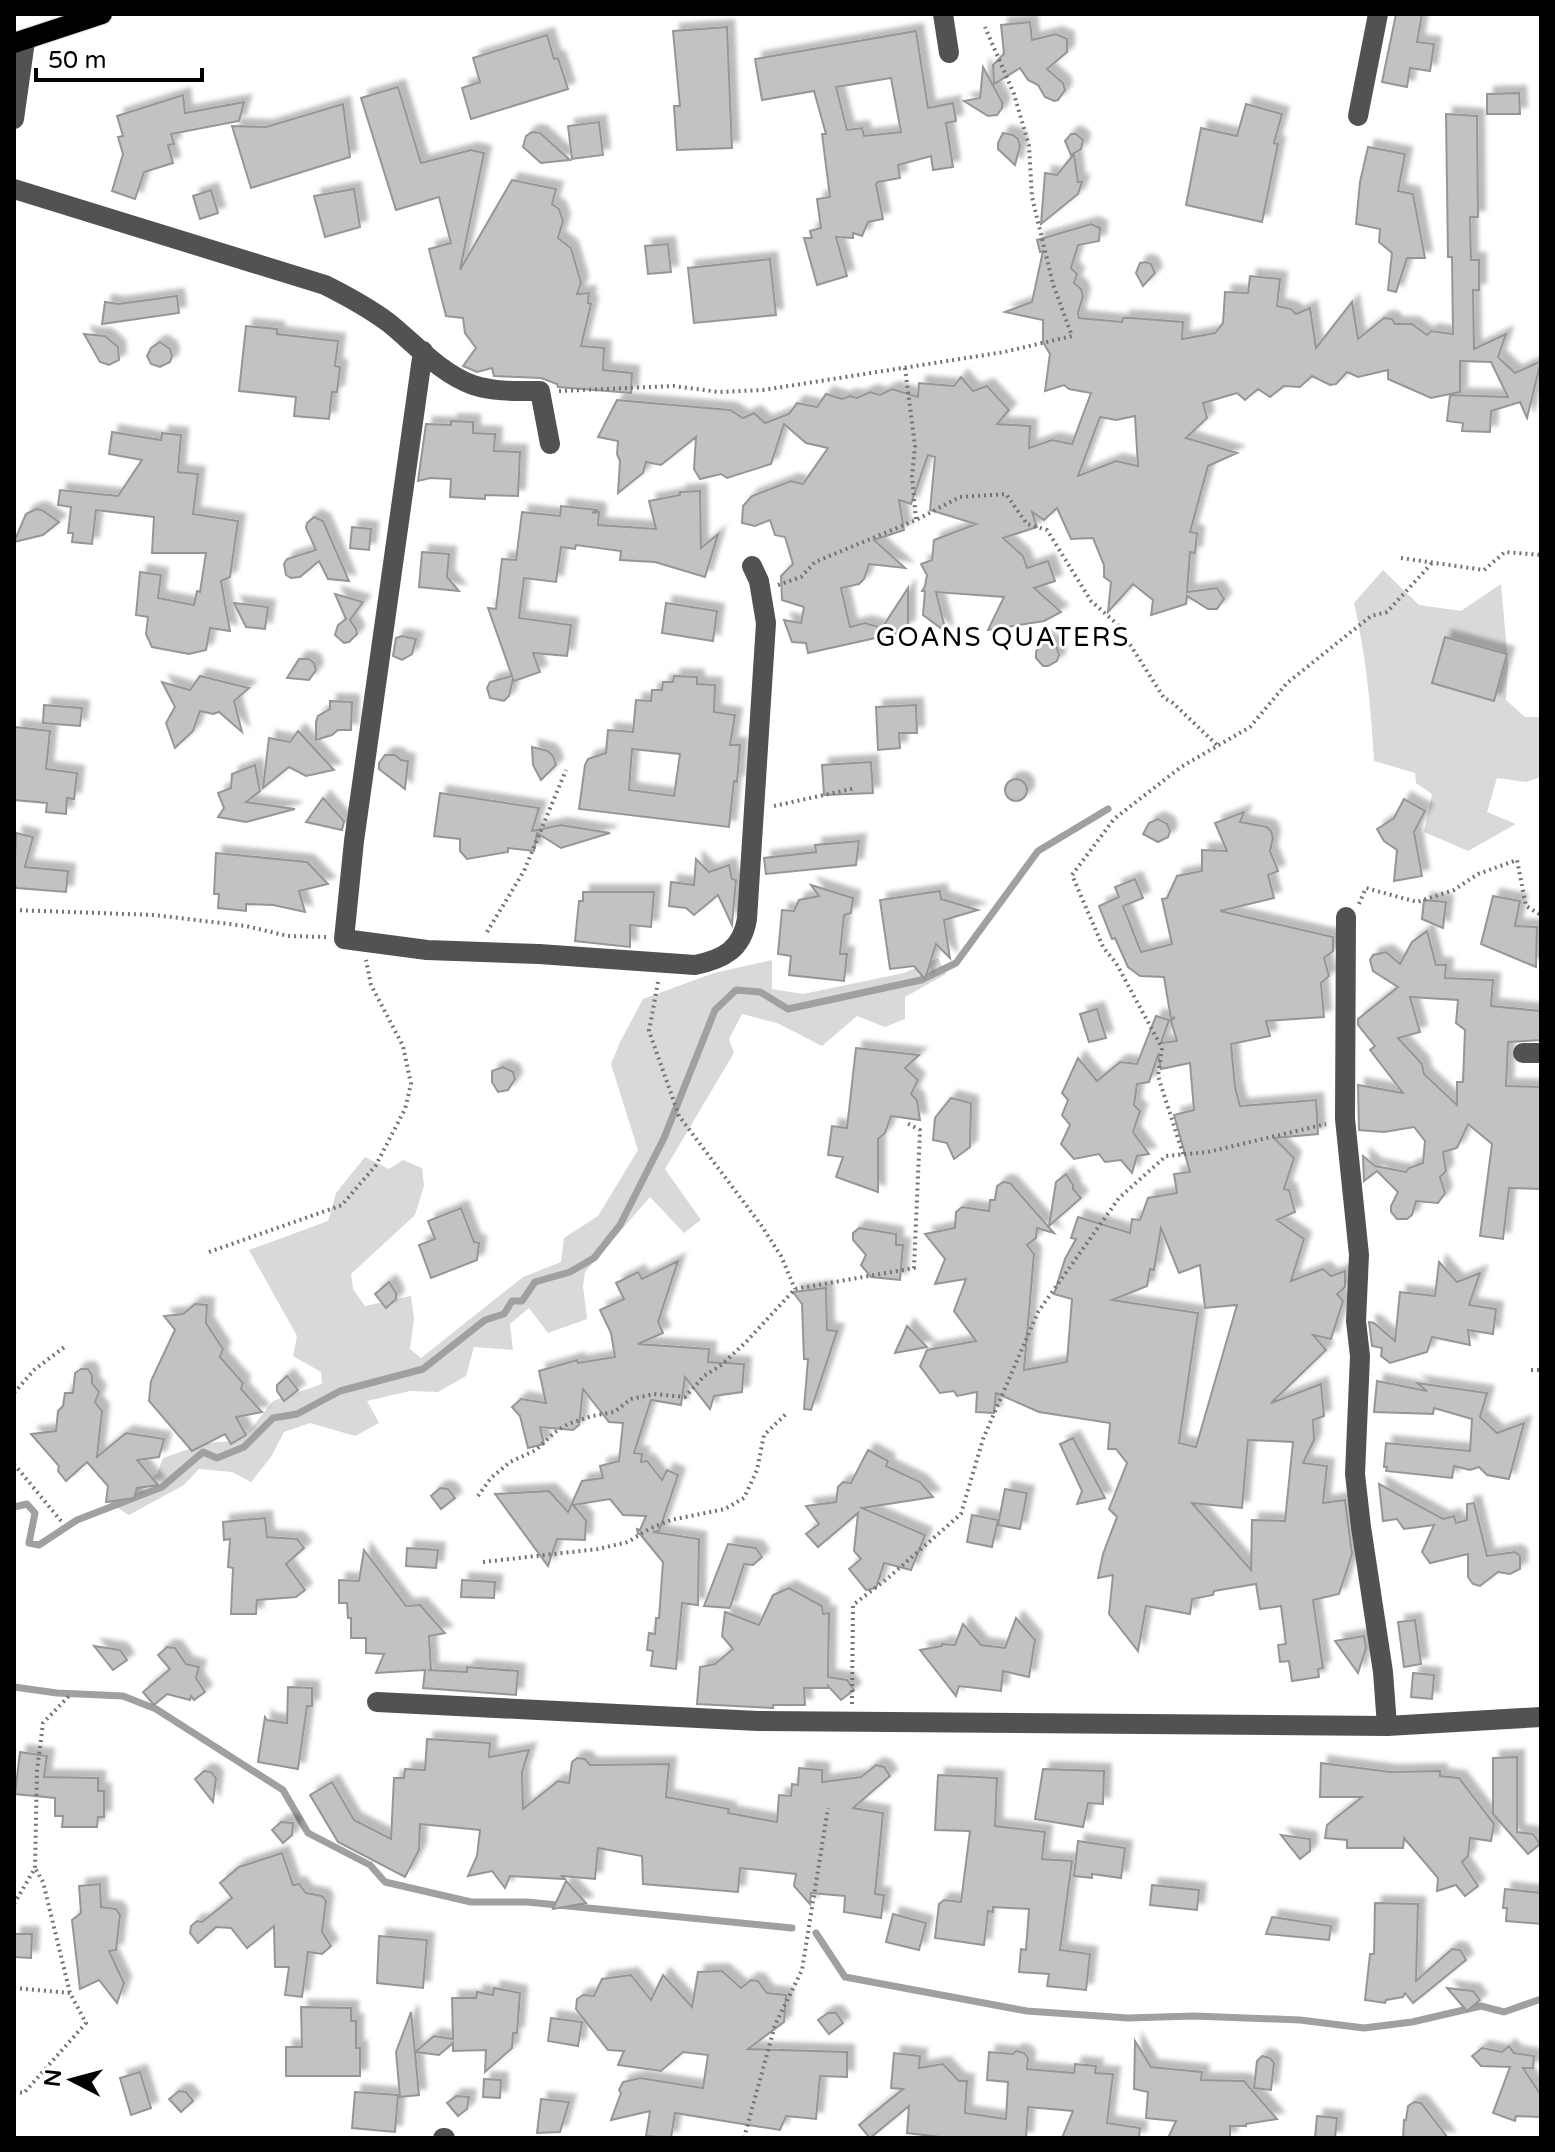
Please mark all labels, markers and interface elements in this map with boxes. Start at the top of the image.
scale bar [36,32,202,82]
text: 50 m [48,46,106,75]
district label: GOANS QUATERS [876,622,1130,653]
north arrow [32,2040,112,2120]
text: N [39,2068,67,2088]

